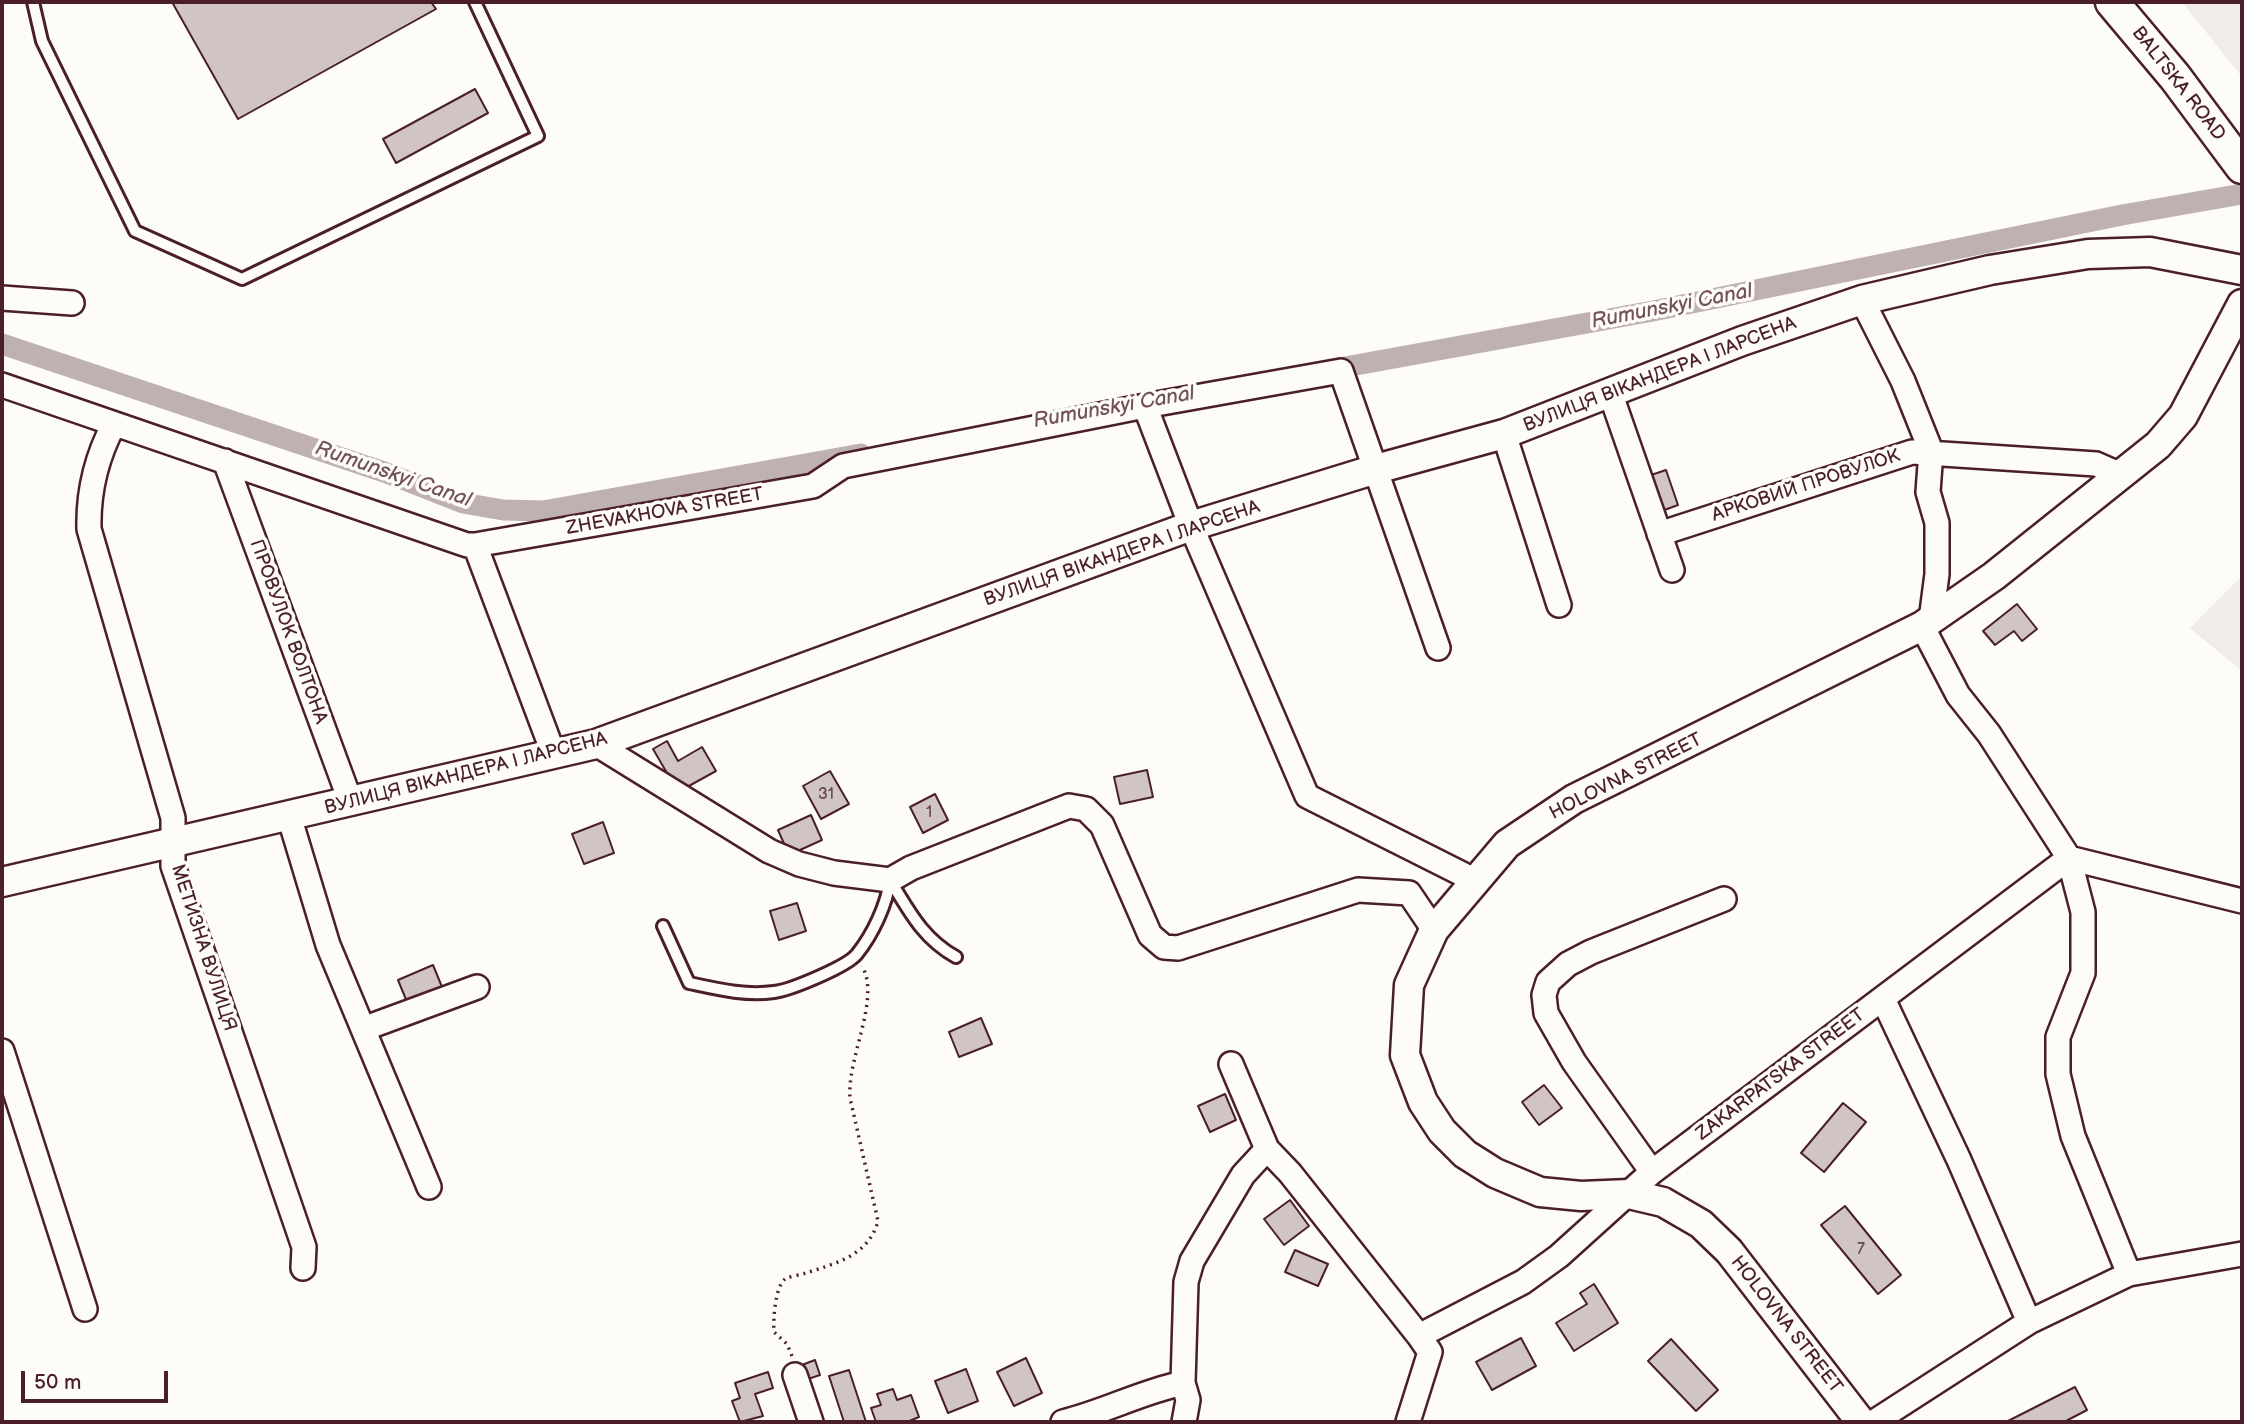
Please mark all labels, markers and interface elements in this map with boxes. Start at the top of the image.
street label: BALTSKA ROAD [2126,22,2230,146]
water label: Rumunskyi Canal [1589,279,1755,335]
street label: ВУЛИЦЯ ВІКАНДЕРА І ЛАРСЕНА [1520,312,1800,438]
water label: Rumunskyi Canal [1031,381,1197,435]
water label: Rumunskyi Canal [312,436,474,514]
street label: АРКОВИЙ ПРОВУЛОК [1709,445,1903,527]
street label: ZHEVAKHOVA STREET [565,483,765,541]
street label: ВУЛИЦЯ ВІКАНДЕРА І ЛАРСЕНА [981,496,1263,612]
street label: ПРОВУЛОК ВОЛТОНА [244,537,332,727]
street label: ВУЛИЦЯ ВІКАНДЕРА І ЛАРСЕНА [322,728,610,820]
street label: HOLOVNA STREET [1546,729,1706,825]
house number: 31 [818,785,834,805]
house number: 1 [926,803,932,823]
street label: МЕТИЗНА ВУЛИЦЯ [165,862,241,1034]
street label: ZAKARPATSKA STREET [1692,1004,1870,1146]
house number: 7 [1857,1240,1865,1260]
street label: HOLOVNA STREET [1725,1252,1847,1398]
scale bar [24,1358,172,1402]
text: 50 m [34,1370,81,1395]

